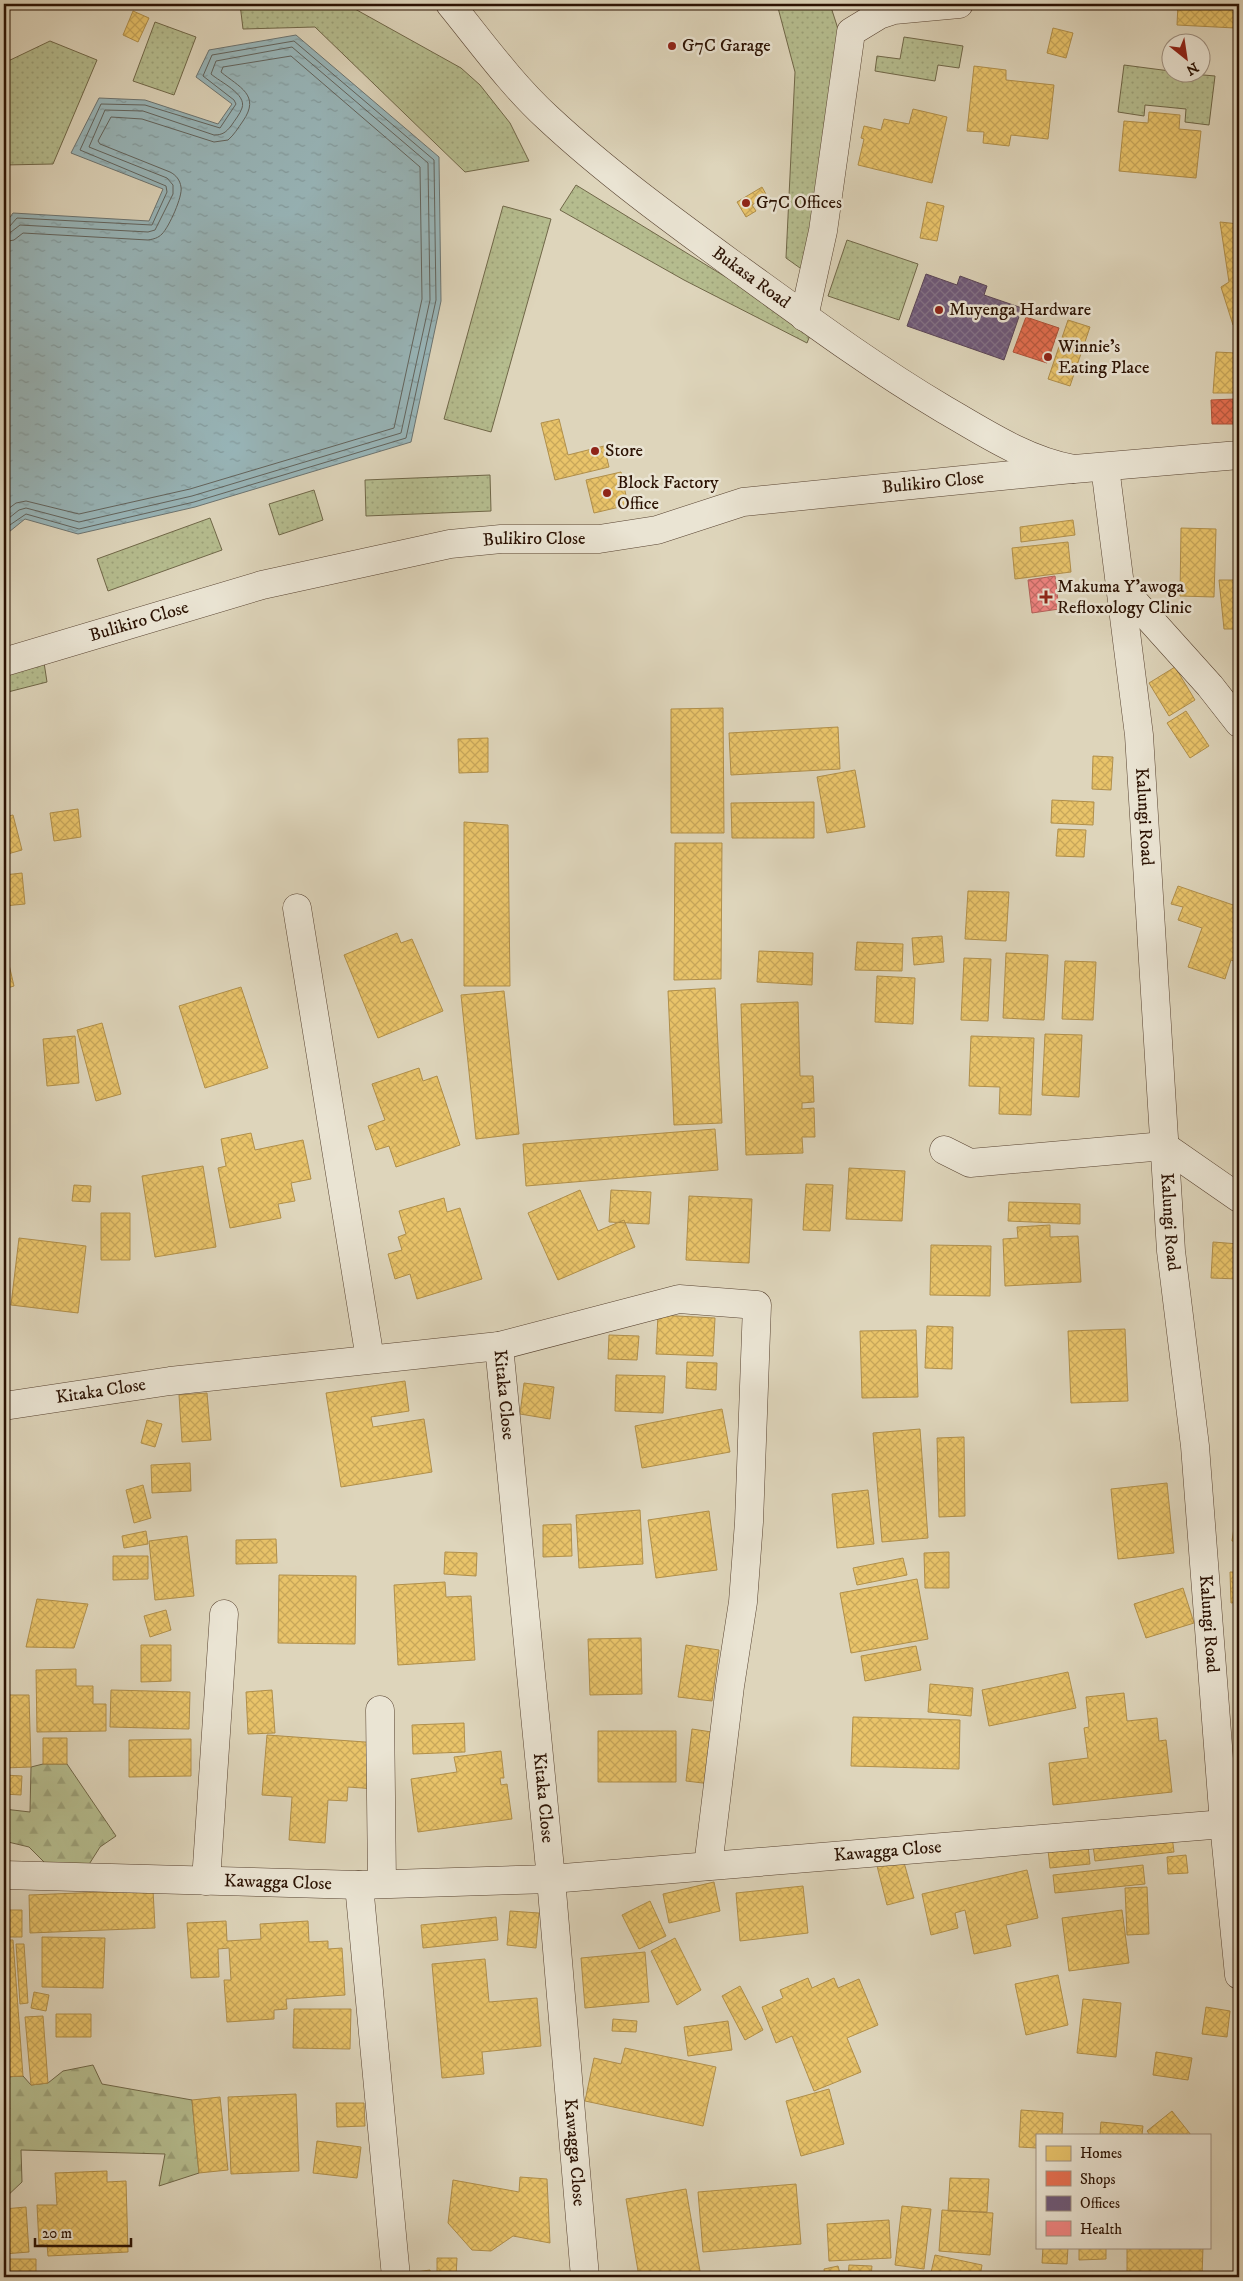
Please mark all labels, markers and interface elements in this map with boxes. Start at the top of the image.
north arrow [1160,32,1210,82]
place label: G7C Garage [682,35,771,57]
marker: G7C Garage [666,40,678,52]
text: N [1182,58,1201,79]
place label: G7C Offices [756,192,842,214]
marker: G7C Offices [740,197,752,209]
street label: Bukasa Road [708,242,795,314]
place label: Muyenga Hardware [949,299,1091,321]
marker: Muyenga Hardware [933,304,945,316]
place label: Winnie's Eating Place [1057,336,1149,379]
marker: Winnie's Eating Place [1042,351,1054,363]
place label: Store [605,440,643,462]
marker: Store [589,445,601,457]
street label: Bulikiro Close [881,467,985,499]
place label: Block Factory Office [617,472,719,515]
marker: Block Factory Office [601,487,613,499]
street label: Bulikiro Close [482,528,585,552]
place label: Makuma Y'awoga Refloxology Clinic [1057,576,1192,619]
marker: Makuma Y'awoga Refloxology Clinic [1039,590,1053,604]
street label: Bulikiro Close [87,596,191,647]
street label: Kalungi Road [1130,767,1158,866]
street label: Kalungi Road [1155,1172,1184,1272]
street label: Kitaka Close [488,1349,519,1441]
street label: Kitaka Close [54,1374,147,1409]
street label: Kalungi Road [1194,1574,1223,1674]
street label: Kitaka Close [528,1752,558,1844]
street label: Kawagga Close [833,1836,942,1867]
street label: Kawagga Close [224,1870,332,1895]
street label: Kawagga Close [559,2098,590,2207]
legend [1036,2134,1210,2248]
text: Homes [1080,2144,1122,2163]
text: Shops [1080,2170,1116,2189]
text: Offices [1080,2194,1120,2213]
scale bar [35,2216,131,2248]
text: Health [1080,2220,1122,2239]
text: 20 m [42,2224,72,2243]

